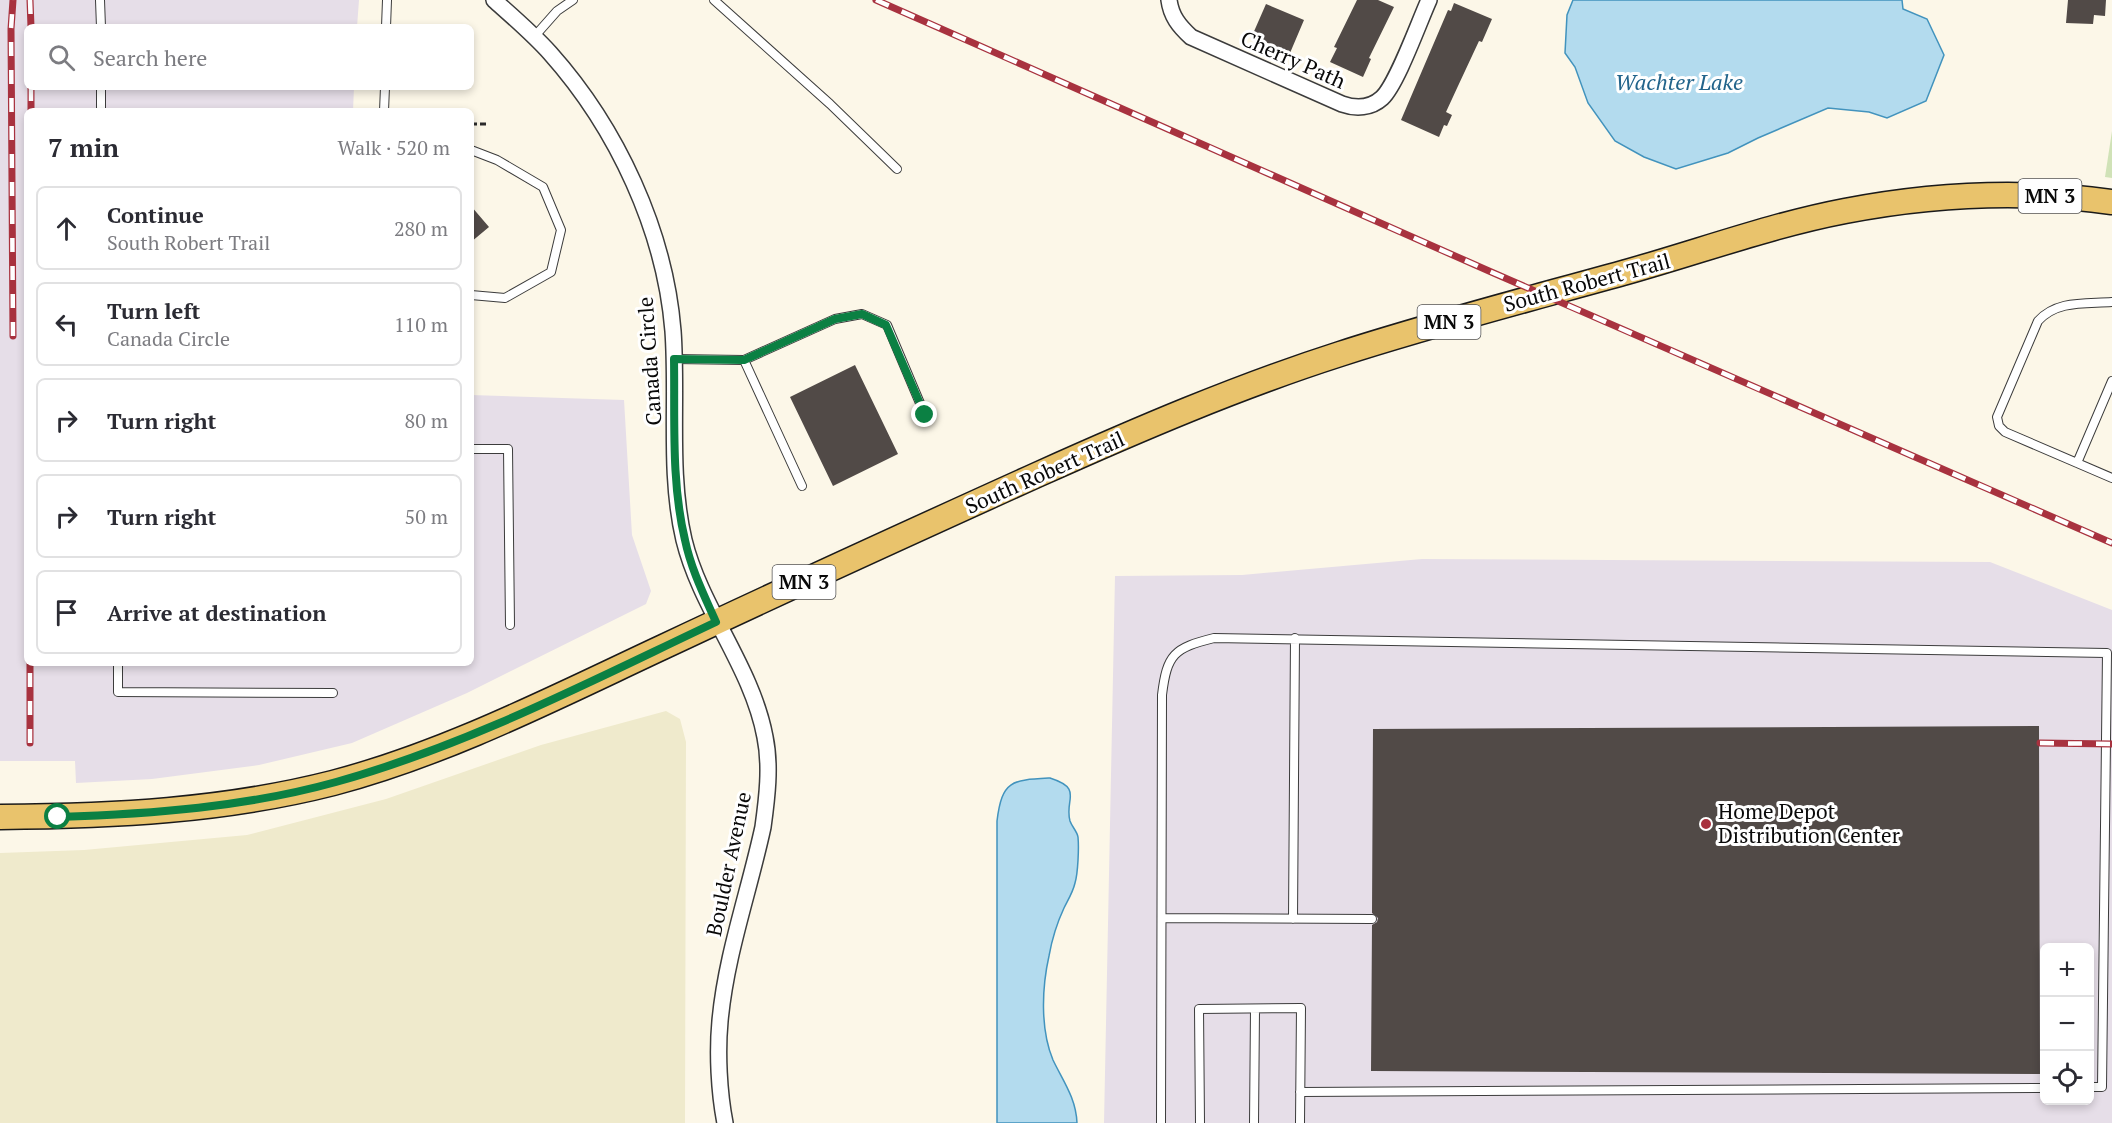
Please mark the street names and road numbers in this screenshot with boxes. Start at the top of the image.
street label: Cherry Path [1237,24,1350,95]
road number: MN 3 [2018,179,2082,213]
street label: South Robert Trail [1500,246,1673,318]
street label: Canada Circle [631,296,667,426]
road number: MN 3 [1418,305,1480,339]
street label: South Robert Trail [961,424,1129,520]
road number: MN 3 [772,565,836,599]
street label: Boulder Avenue [699,789,757,938]

